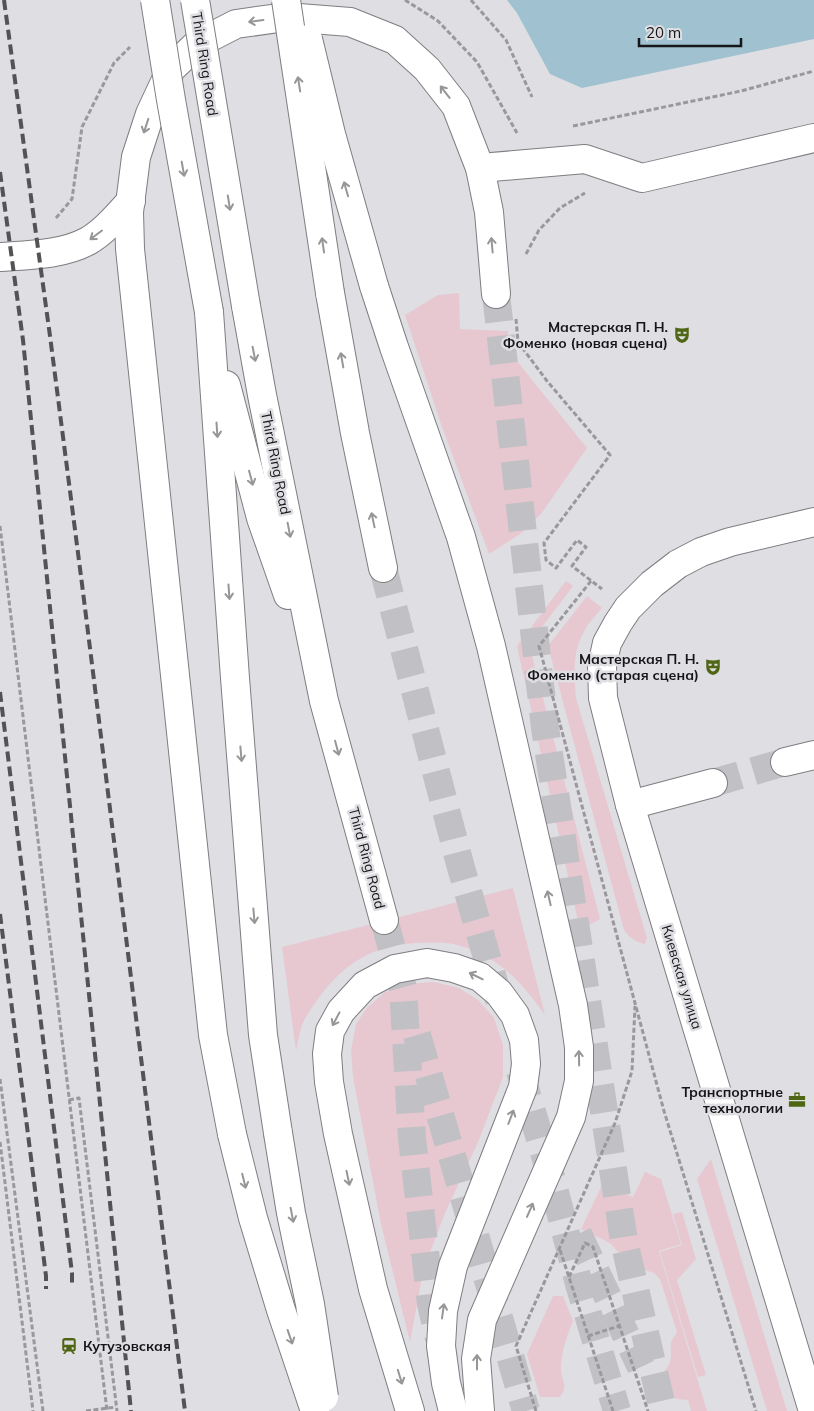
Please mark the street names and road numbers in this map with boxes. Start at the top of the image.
street label: Third Ring Road [188,11,222,117]
street label: Third Ring Road [257,410,295,516]
street label: Third Ring Road [345,805,389,911]
street label: Киевская улица [658,923,706,1031]

